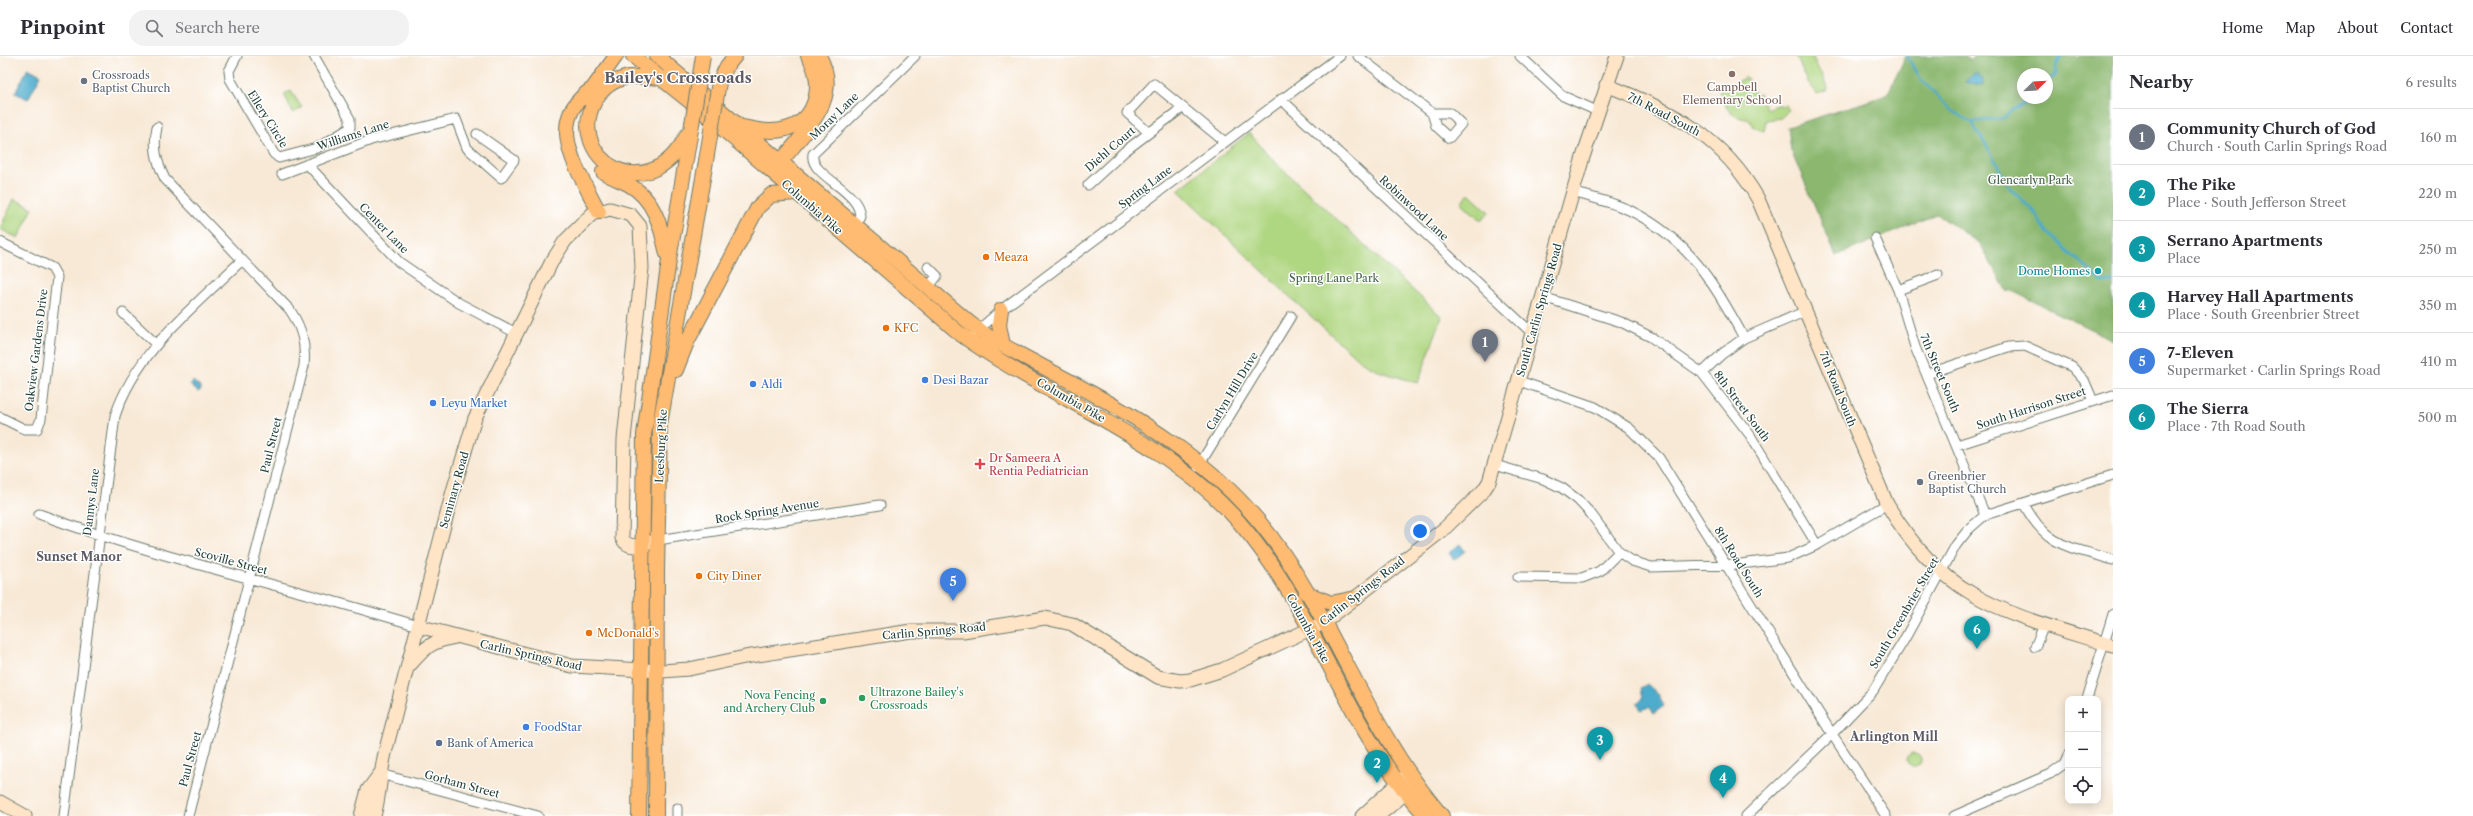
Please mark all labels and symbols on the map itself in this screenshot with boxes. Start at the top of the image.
place label: Crossroads Baptist Church [92,68,170,95]
district label: Bailey's Crossroads [604,68,752,87]
north arrow [2017,68,2053,104]
marker: Campbell Elementary School [1727,69,1737,79]
marker: Crossroads Baptist Church [79,76,89,86]
place label: Campbell Elementary School [1682,80,1782,107]
street label: Ellery Circle [245,88,291,150]
street label: Moray Lane [807,89,861,143]
street label: 7th Road South [1625,89,1703,139]
street label: Williams Lane [314,117,391,154]
street label: Diehl Court [1082,123,1138,175]
street label: Spring Lane [1116,162,1174,212]
street label: Robinwood Lane [1377,172,1451,244]
park label: Glencarlyn Park [1988,173,2073,187]
street label: Columbia Pike [778,177,846,237]
street label: Center Lane [356,200,412,256]
street label: South Carlin Springs Road [1513,241,1565,378]
place label: Meaza [994,250,1028,264]
marker: Meaza [981,252,991,262]
place label: Dome Homes [2018,264,2090,278]
marker: Dome Homes [2093,266,2103,276]
park label: Spring Lane Park [1289,271,1380,285]
street label: Oakview Gardens Drive [22,288,50,412]
place label: KFC [894,321,918,335]
marker: KFC [881,323,891,333]
pin: 1 [1472,329,1498,362]
street label: 7th Street South [1917,332,1963,415]
street label: Carlyn Hill Drive [1203,349,1261,433]
street label: 7th Road South [1816,349,1860,429]
street label: 8th Street South [1711,368,1773,444]
place label: Desi Bazar [933,373,989,387]
marker: Desi Bazar [920,375,930,385]
street label: Columbia Pike [1034,375,1108,425]
place label: Aldi [760,377,783,391]
marker: Aldi [748,379,758,389]
street label: South Harrison Street [1975,384,2088,432]
place label: Leyu Market [441,396,508,410]
marker: Leyu Market [428,398,438,408]
street label: Leesburg Pike [652,409,670,483]
street label: Paul Street [257,416,285,474]
street label: Seminary Road [436,450,472,530]
place label: Dr Sameera A Rentia Pediatrician [989,451,1089,478]
marker: Dr Sameera A Rentia Pediatrician [974,458,986,470]
street label: Dannys Lane [80,467,102,537]
place label: Greenbrier Baptist Church [1928,469,2006,496]
marker: Greenbrier Baptist Church [1915,477,1925,487]
street label: Rock Spring Avenue [714,496,820,526]
your location [1410,521,1430,541]
street label: 8th Road South [1712,524,1767,600]
street label: Scoville Street [193,545,269,577]
district label: Sunset Manor [36,549,122,564]
street label: Carlin Springs Road [1317,553,1408,629]
street label: South Greenbrier Street [1867,555,1942,671]
pin: 5 [940,568,966,601]
place label: City Diner [707,569,762,583]
marker: City Diner [694,571,704,581]
street label: Columbia Pike [1283,591,1333,665]
pin: 6 [1964,616,1990,649]
street label: Carlin Springs Road [881,619,987,643]
place label: McDonald's [597,626,659,640]
marker: McDonald's [584,628,594,638]
street label: Carlin Springs Road [479,636,584,674]
place label: Ultrazone Bailey's Crossroads [870,685,964,712]
place label: Nova Fencing and Archery Club [723,688,815,715]
marker: Ultrazone Bailey's Crossroads [857,693,867,703]
marker: Nova Fencing and Archery Club [818,696,828,706]
place label: FoodStar [534,720,582,734]
marker: FoodStar [521,722,531,732]
pin: 3 [1587,727,1613,760]
district label: Arlington Mill [1849,729,1938,744]
street label: Paul Street [176,730,204,788]
place label: Bank of America [447,736,534,750]
marker: Bank of America [434,738,444,748]
pin: 2 [1364,750,1390,783]
pin: 4 [1710,765,1736,798]
street label: Gorham Street [423,767,501,801]

